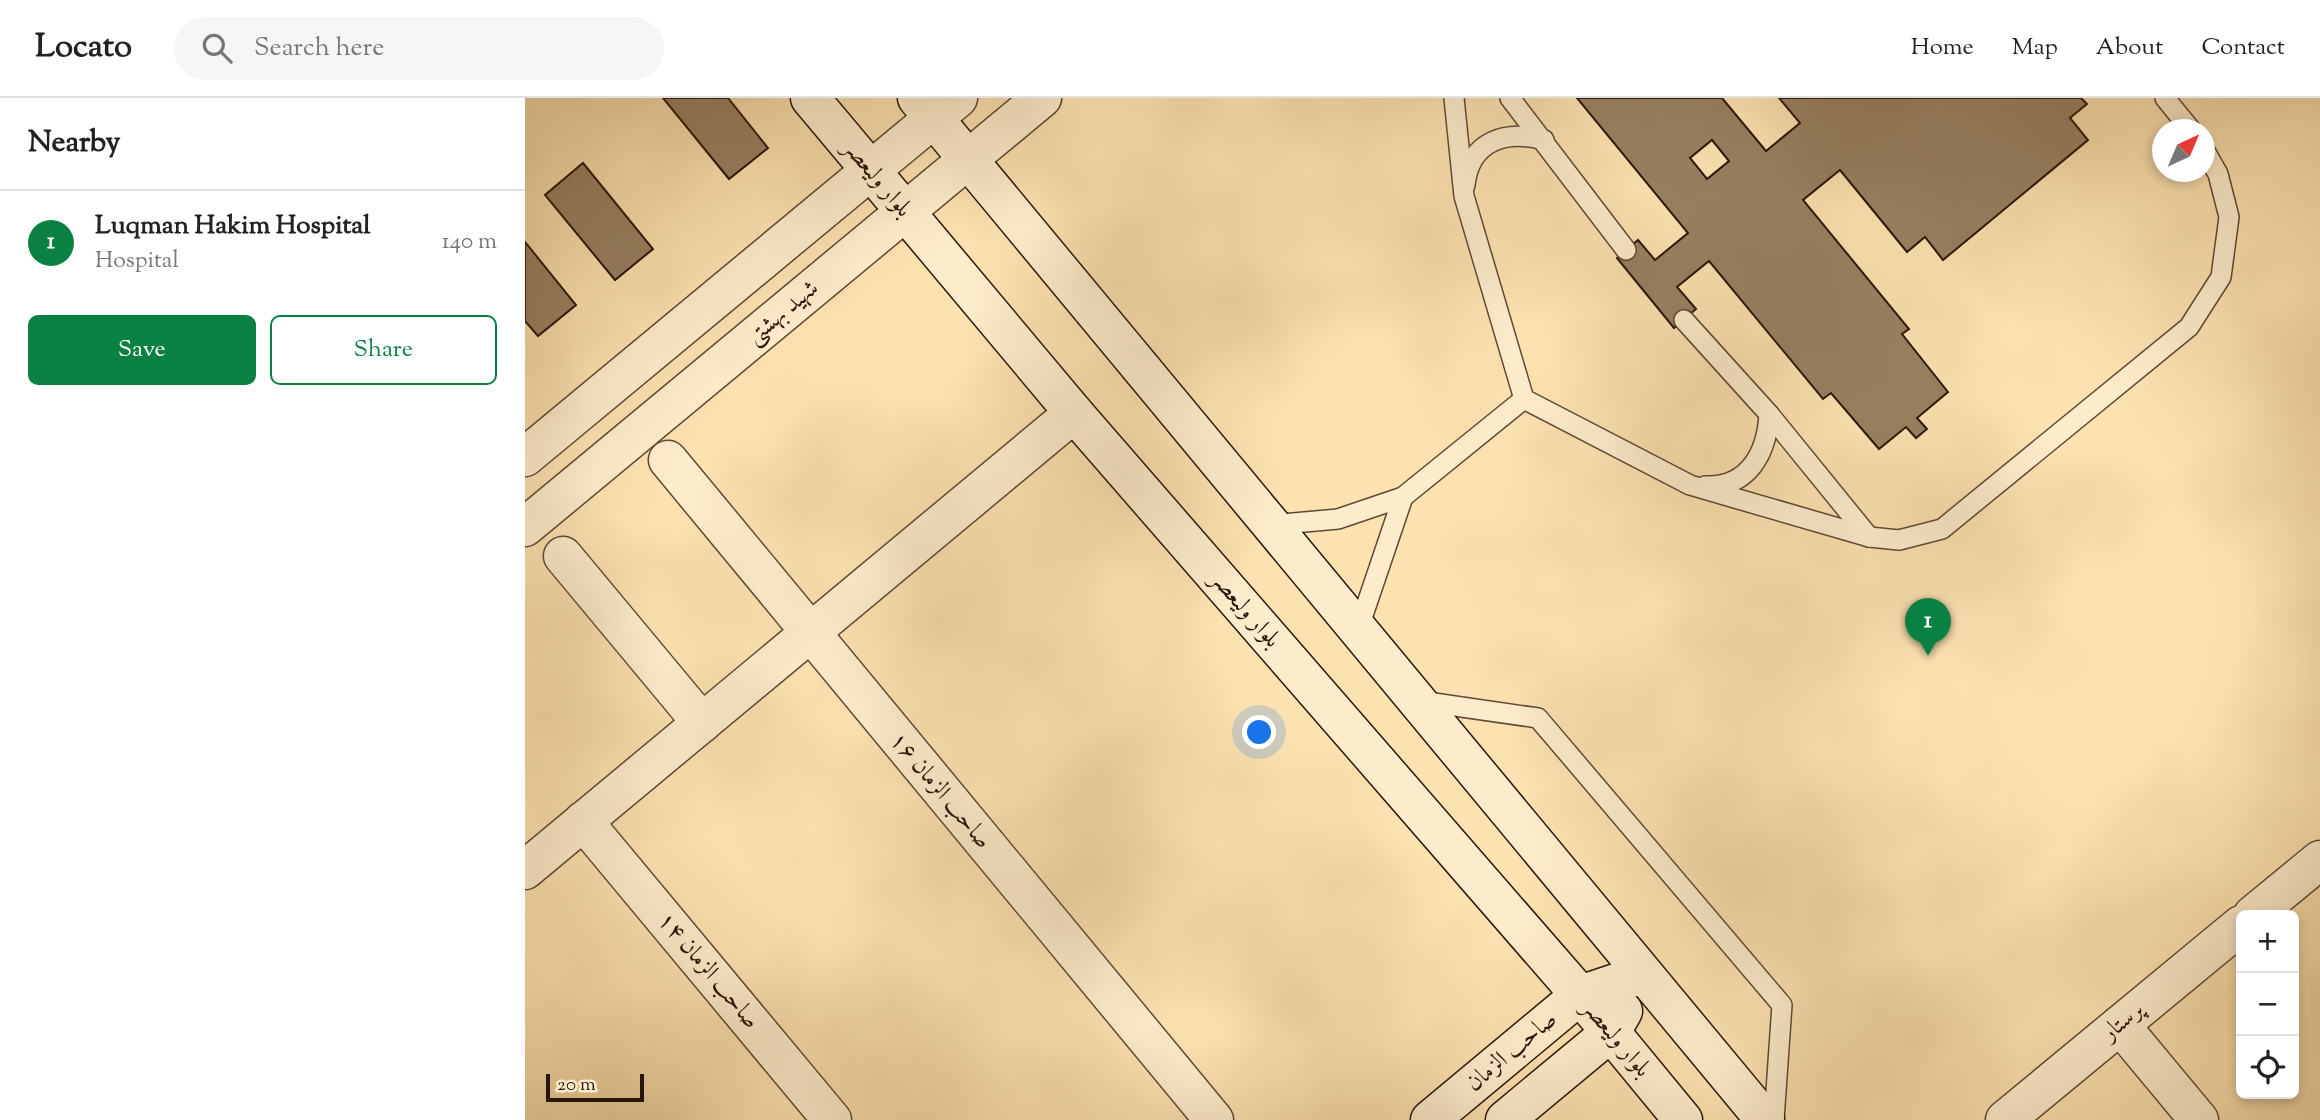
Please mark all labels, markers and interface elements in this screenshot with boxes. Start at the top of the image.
search box [174,17,664,80]
text: Locato [35,24,132,72]
icon: search [198,29,236,67]
text: Search here [254,30,384,67]
text: Home [1911,31,1974,65]
text: Map [2012,31,2058,65]
text: About [2096,31,2163,65]
text: Contact [2201,31,2285,65]
north arrow [2152,119,2215,182]
text: Nearby [28,122,120,165]
street label: بلوار ولیعصر [832,130,920,225]
text: Luqman Hakim Hospital [95,208,371,245]
text: 1 [47,226,55,259]
text: 140 m [442,226,497,259]
text: Hospital [95,245,179,278]
street label: شهید بهشتی [739,273,827,353]
button: Save [28,315,256,385]
button: Share [270,315,497,385]
street label: بلوار ولیعصر [1200,562,1288,656]
pin: 1 [1905,598,1951,656]
your location [1242,715,1276,749]
street label: صاحب الزمان ۱۶ [881,725,999,857]
street label: صاحب الزمان ۱۴ [649,905,767,1037]
map controls [2236,910,2299,1099]
button: + [2236,910,2299,973]
button: − [2236,973,2299,1036]
street label: بلوار ولیعصر [1571,990,1659,1085]
street label: پرستار [2093,992,2154,1051]
street label: صاحب الزمان [1459,1004,1565,1100]
button: locate [2236,1036,2299,1099]
scale bar [546,1071,644,1103]
text: 20 m [557,1072,596,1099]

